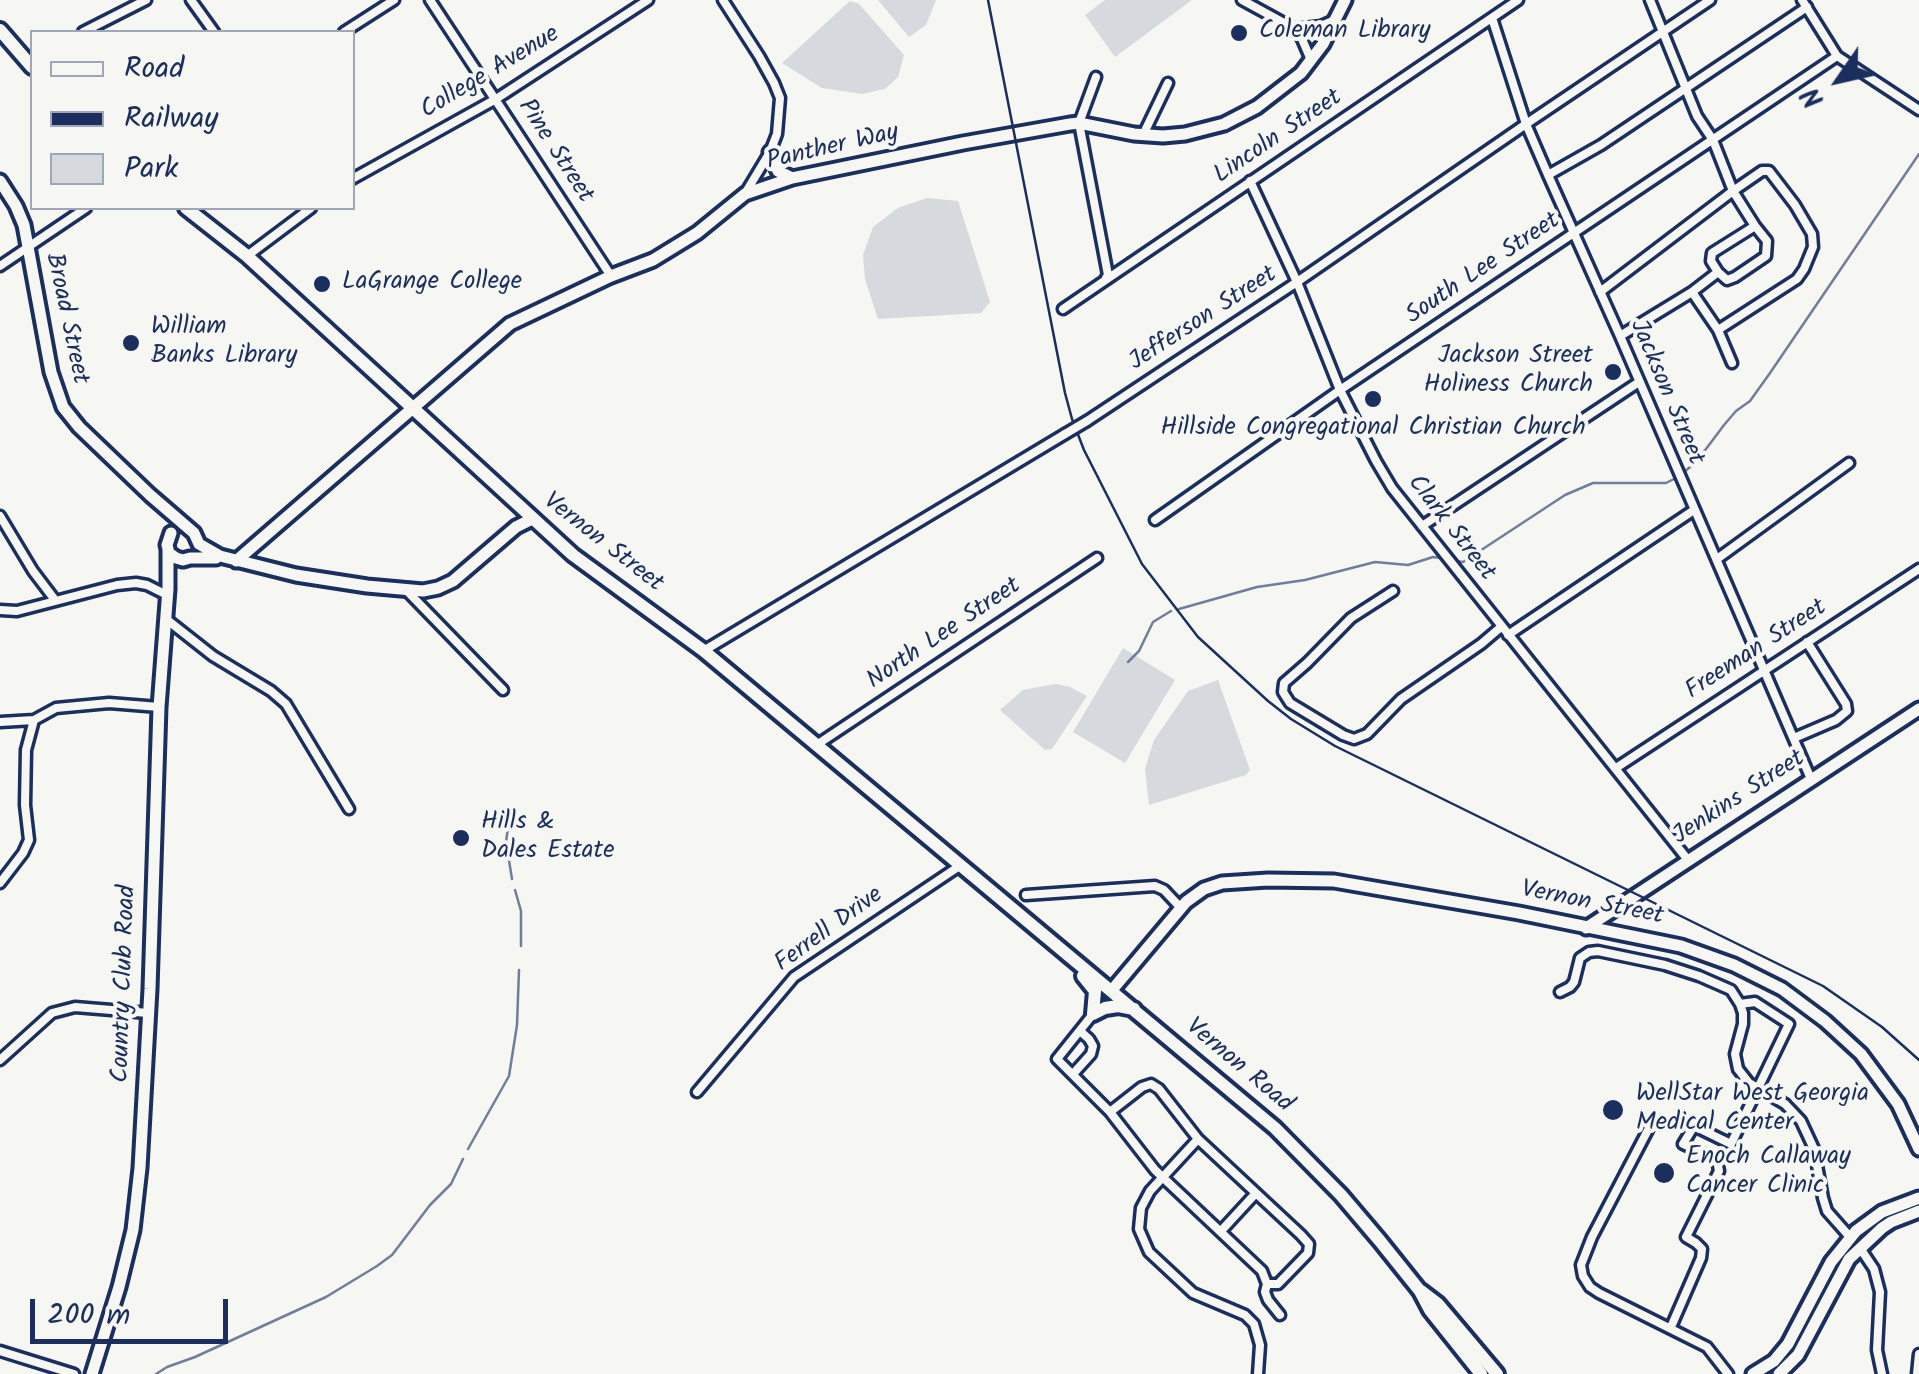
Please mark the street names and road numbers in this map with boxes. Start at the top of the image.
street label: College Avenue [416,21,566,127]
street label: Lincoln Street [1209,84,1349,192]
street label: Pine Street [509,95,599,209]
street label: Panther Way [764,119,902,179]
street label: South Lee Street [1401,207,1567,333]
street label: Broad Street [36,251,94,387]
street label: Jefferson Street [1125,261,1283,379]
street label: Jackson Street [1621,316,1709,470]
street label: Clark Street [1399,470,1501,588]
street label: Vernon Street [536,488,668,600]
street label: North Lee Street [862,572,1028,698]
street label: Freeman Street [1681,594,1833,708]
street label: Jenkins Street [1668,745,1812,853]
street label: Vernon Street [1518,877,1666,933]
street label: Ferrell Drive [770,882,890,980]
street label: Country Club Road [108,885,144,1083]
street label: Vernon Road [1178,1013,1298,1121]

